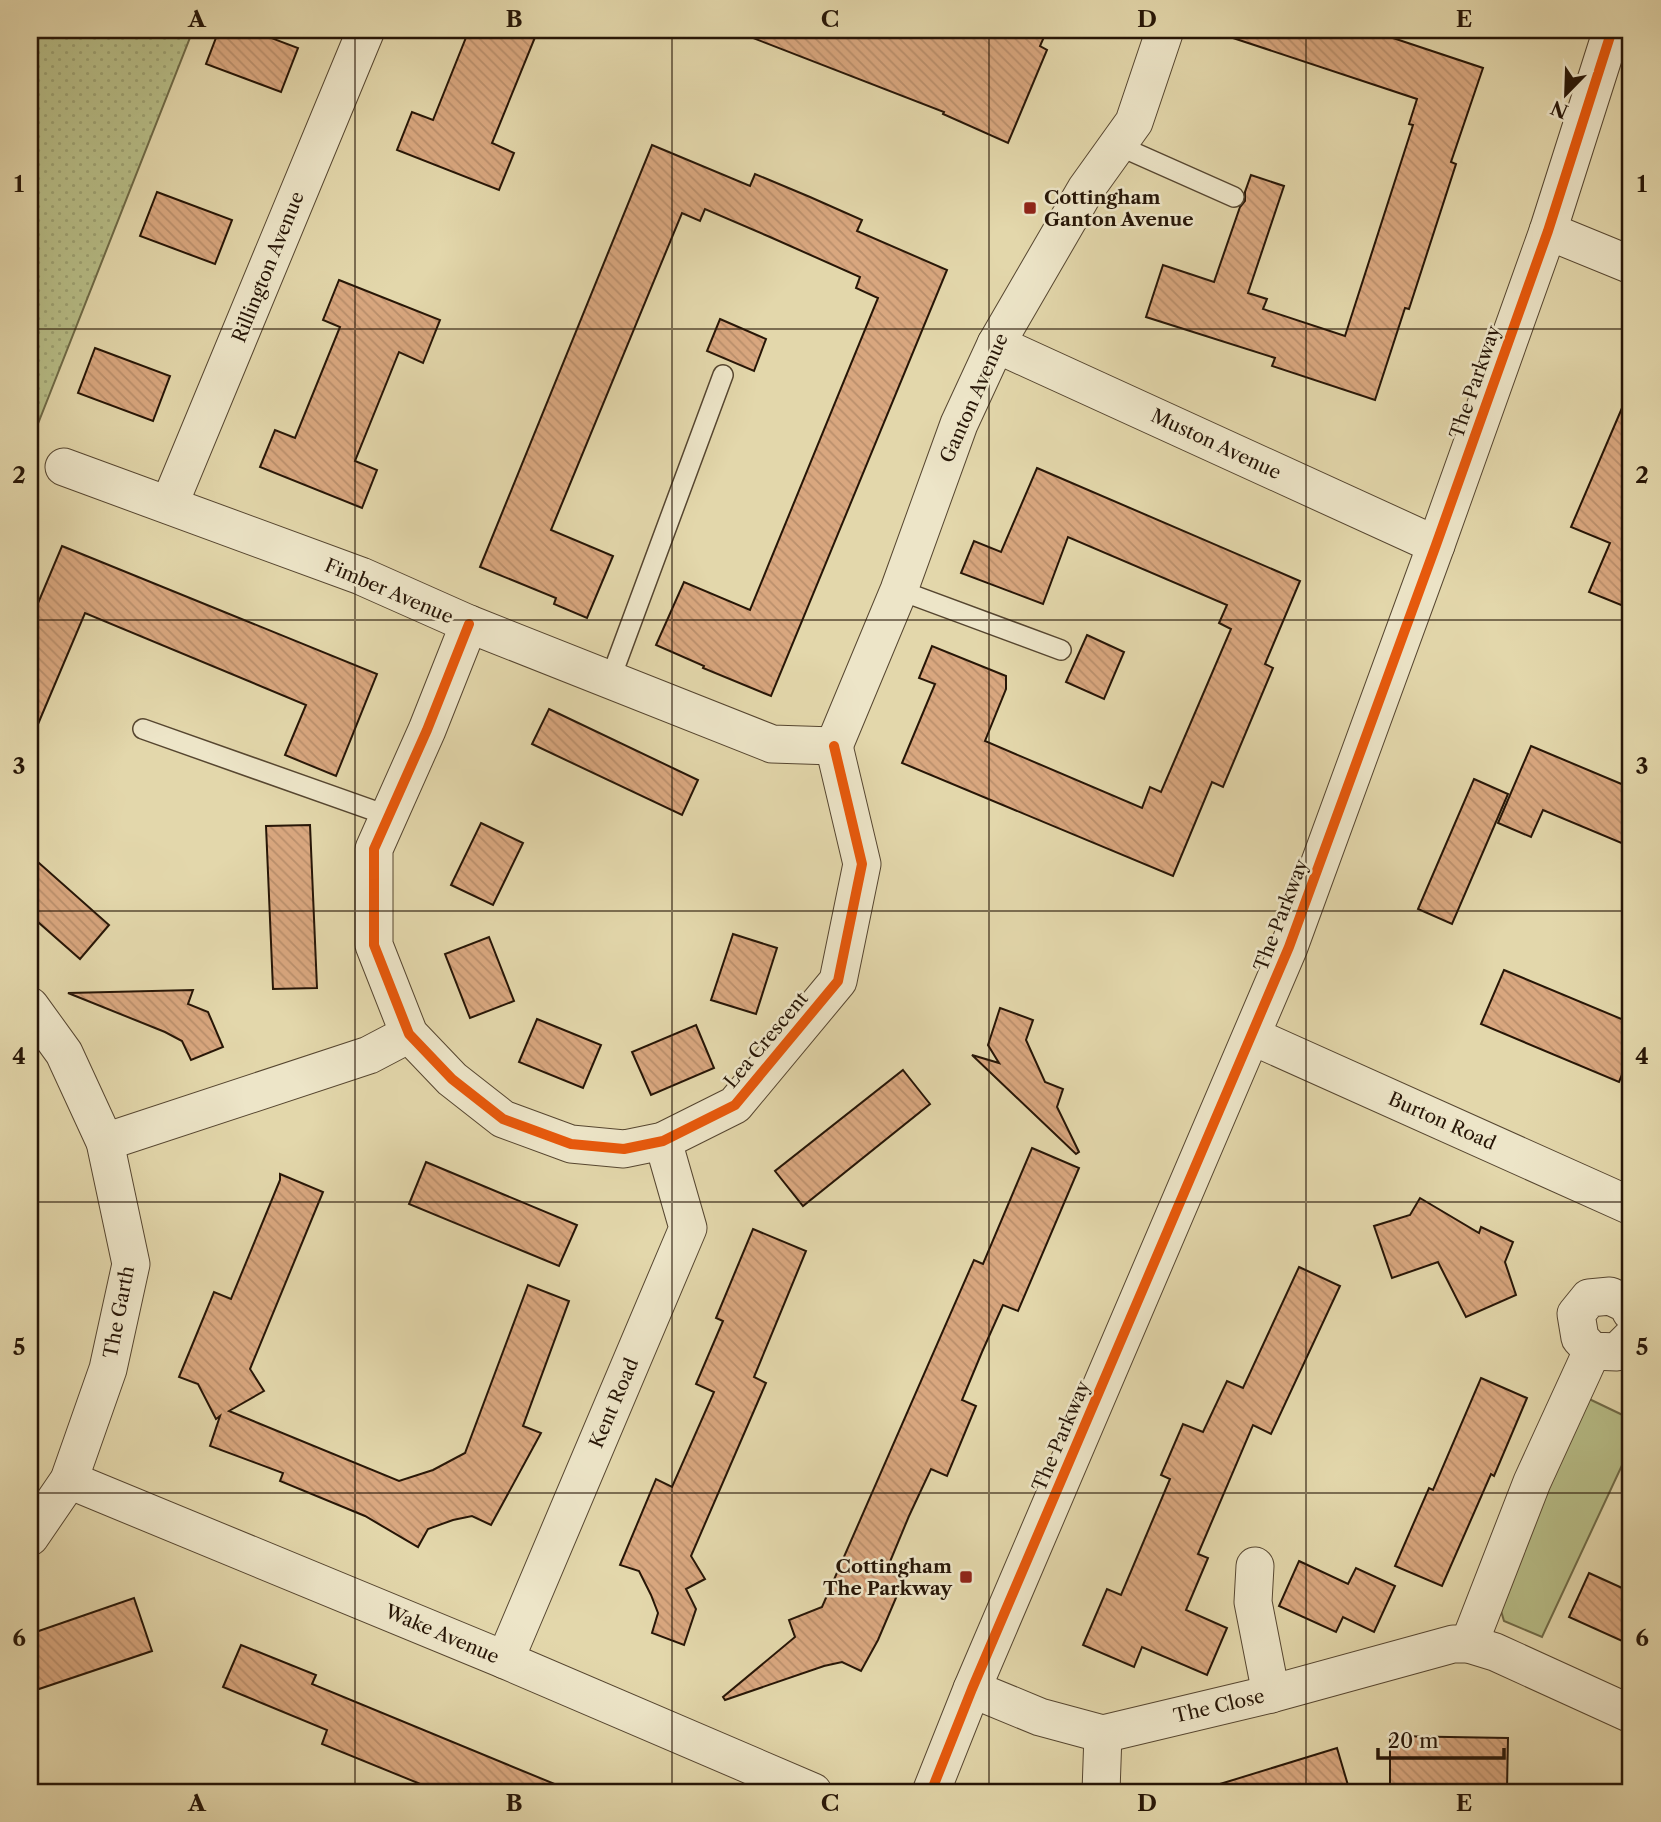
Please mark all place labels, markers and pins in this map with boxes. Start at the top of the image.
place label: Cottingham Ganton Avenue [1044,186,1194,231]
marker: Cottingham Ganton Avenue [1022,200,1038,216]
place label: Cottingham The Parkway [823,1555,953,1600]
marker: Cottingham The Parkway [958,1569,974,1585]

